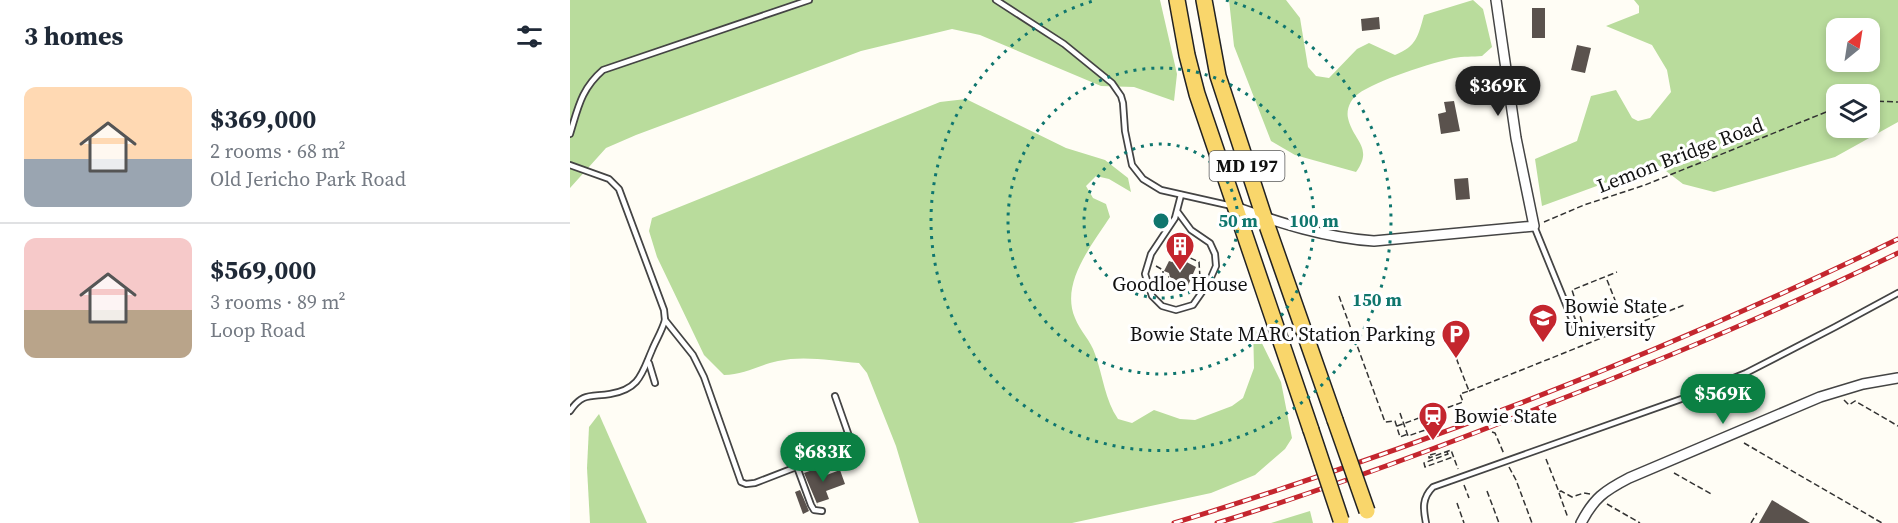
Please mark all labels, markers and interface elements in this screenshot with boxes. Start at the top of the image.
text: 3 homes [24,18,123,54]
north arrow [1826,18,1880,72]
map controls [1826,18,1880,138]
icon: filters [513,20,546,53]
pin: $369K [1456,66,1540,117]
text: $369K [1469,71,1527,99]
button: layers [1826,84,1880,138]
text: $369,000 [210,101,316,137]
street label: Lemon Bridge Road [1593,110,1768,200]
icon: home [72,111,144,183]
text: 2 rooms · 68 m² [210,137,346,165]
road number: MD 197 [1210,151,1284,181]
text: Old Jericho Park Road [210,165,406,193]
text: 50 m [1218,208,1258,233]
text: 100 m [1289,208,1339,233]
centre of rings [1151,211,1171,231]
building icon: Goodloe House [1164,230,1196,272]
text: $569,000 [210,252,316,288]
icon: home [72,262,144,334]
place label: Goodloe House [1112,270,1248,298]
text: 150 m [1352,287,1402,312]
text: 3 rooms · 89 m² [210,288,346,316]
place label: Bowie State University [1564,292,1667,343]
school or university icon: Bowie State University [1527,302,1559,344]
text: Loop Road [210,316,305,344]
parking icon: Bowie State MARC Station Parking [1440,318,1472,360]
place label: Bowie State MARC Station Parking [1130,320,1435,348]
pin: $569K [1681,374,1765,425]
text: $569K [1694,379,1752,407]
station icon: Bowie State [1417,400,1449,442]
place label: Bowie State [1454,402,1557,430]
pin: $683K [781,432,865,483]
text: $683K [794,437,852,465]

